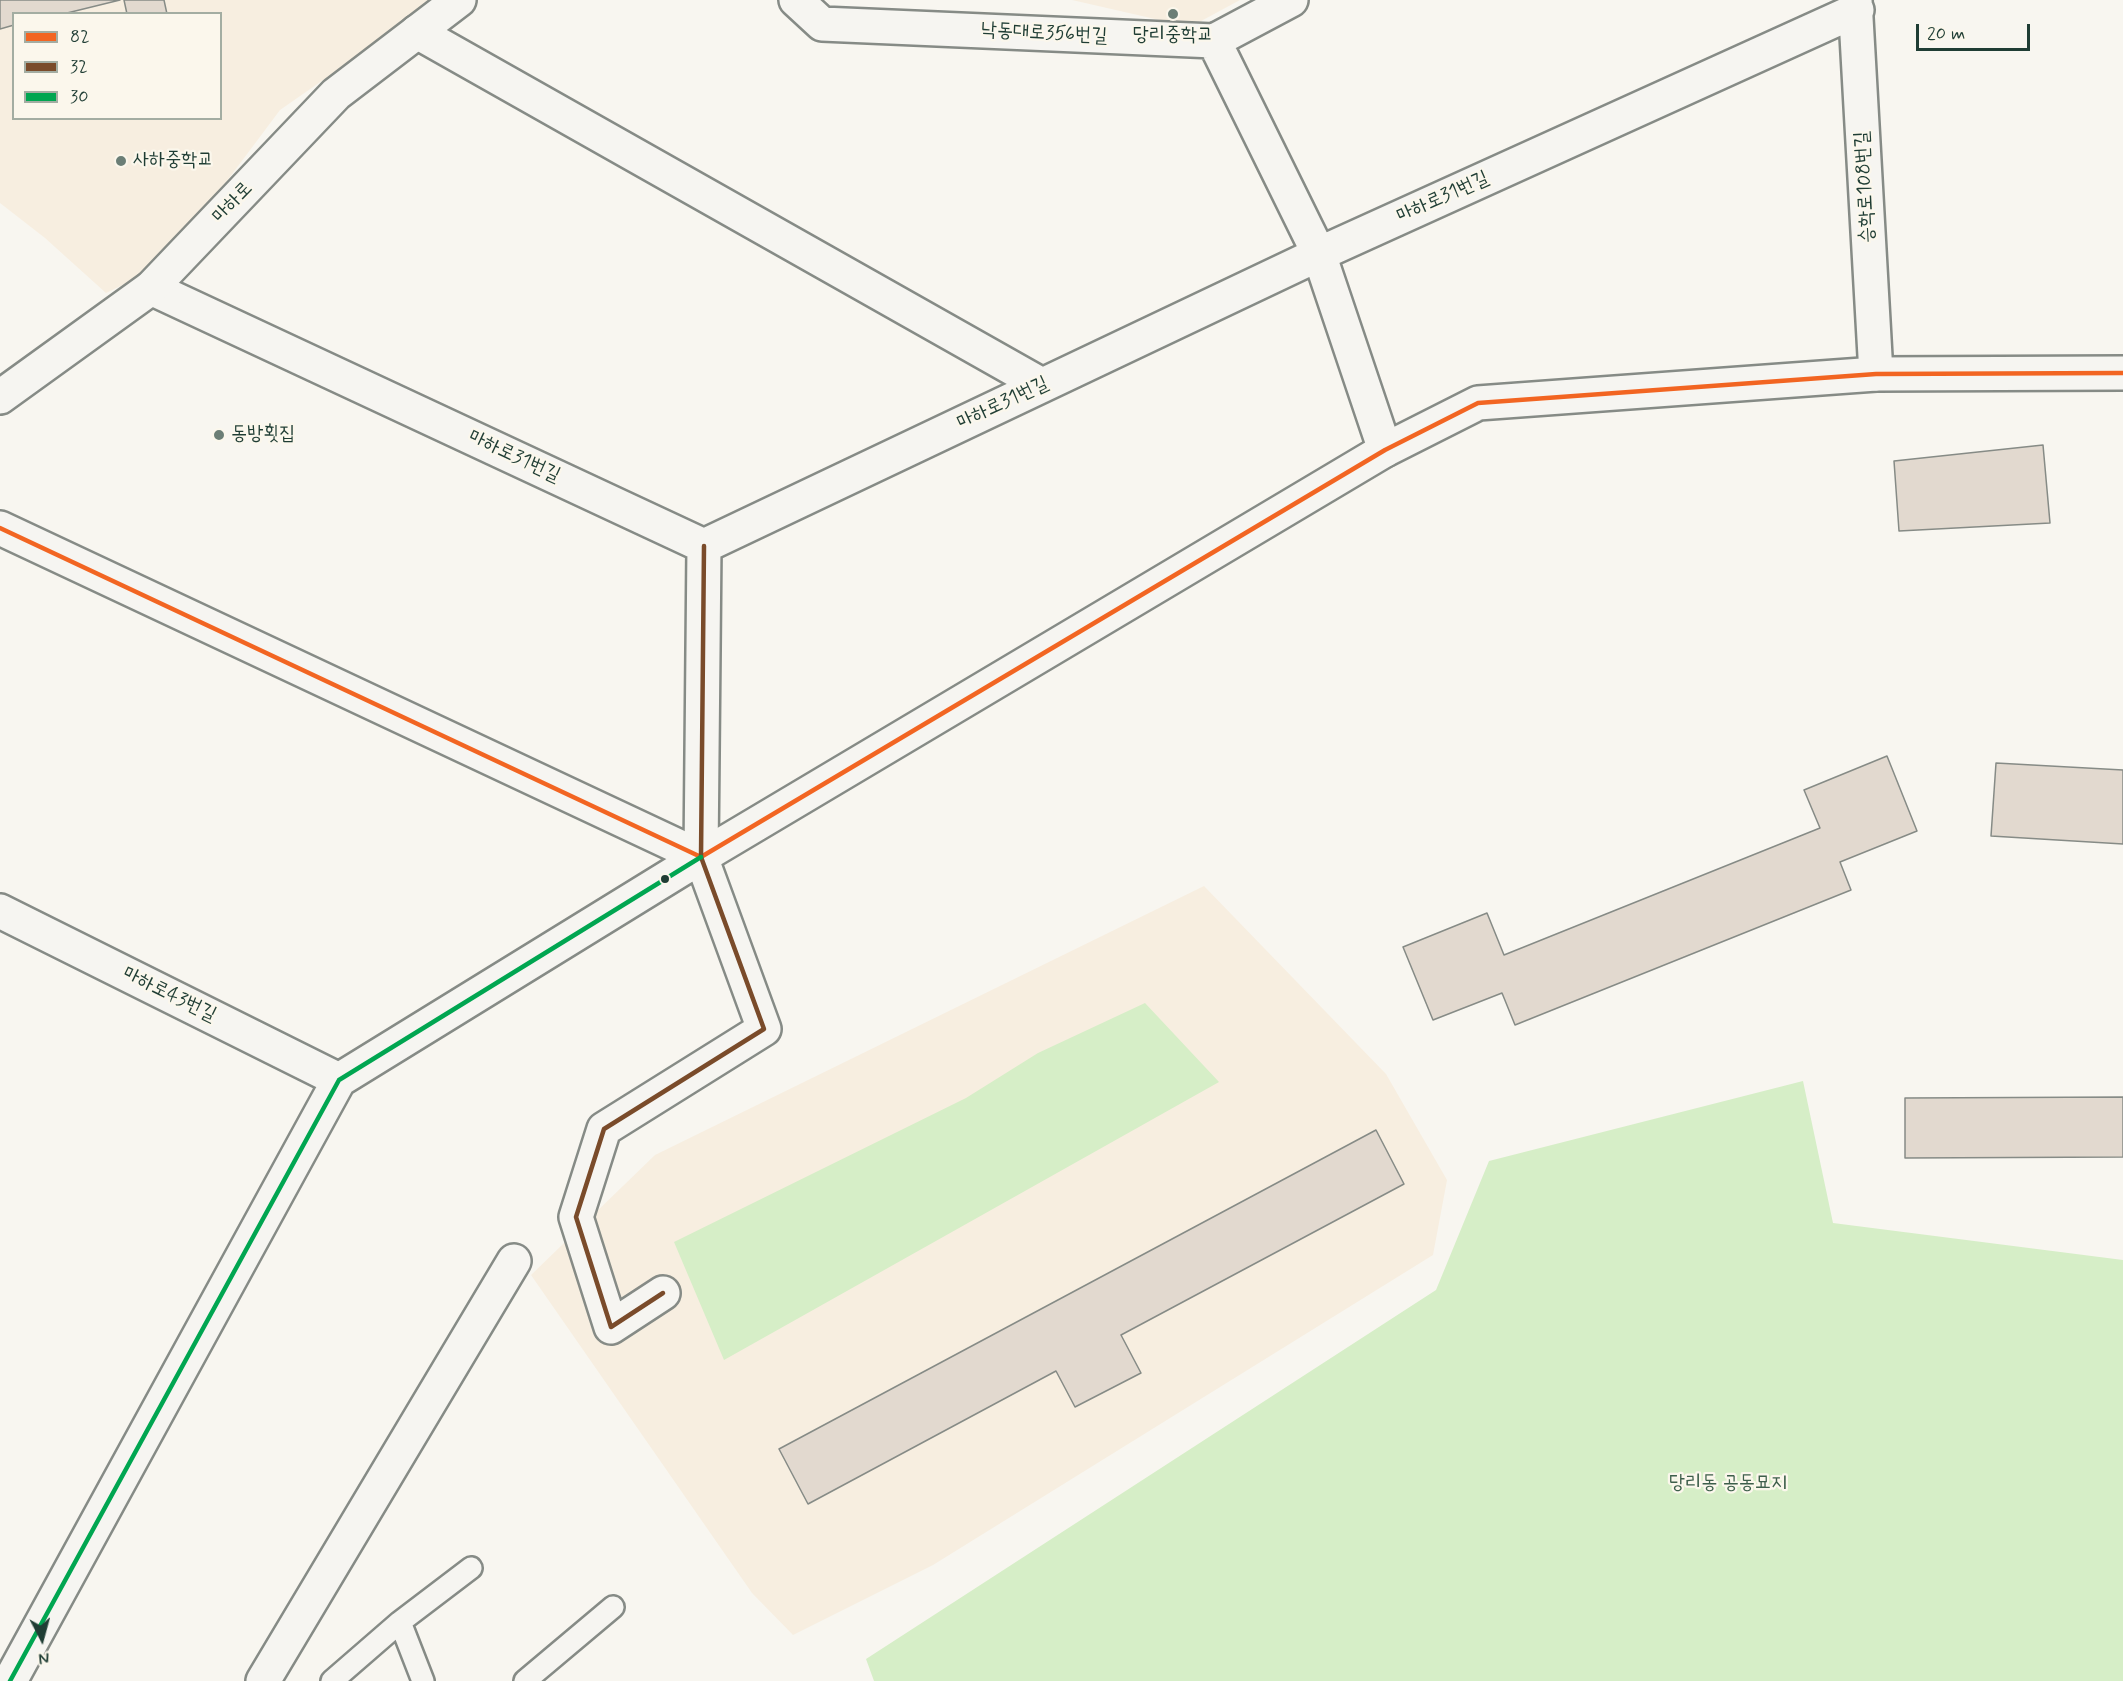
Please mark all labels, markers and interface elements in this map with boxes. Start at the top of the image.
marker: 당리중학교 [1166,7,1180,21]
legend [12,12,222,120]
scale bar [1919,12,2033,50]
street label: 낙동대로356번길 [980,19,1108,49]
text: 20 m [1927,22,1965,46]
place label: 당리중학교 [1133,24,1213,48]
text: 82 [70,25,90,49]
text: 32 [70,55,88,79]
text: 30 [70,85,88,109]
street label: 승학로108번길 [1851,131,1881,243]
place label: 사하중학교 [133,149,213,173]
marker: 사하중학교 [114,154,128,168]
street label: 마하로31번길 [1393,167,1493,229]
street label: 마하로 [208,177,258,229]
street label: 마하로31번길 [953,372,1053,436]
place label: 동방횟집 [231,423,295,447]
street label: 마하로31번길 [464,425,564,489]
marker: 동방횟집 [212,428,226,442]
unlabelled marker [659,873,671,885]
street label: 마하로43번길 [118,962,220,1028]
park label: 당리동 공동묘지 [1669,1472,1787,1496]
north arrow [12,1609,72,1669]
text: N [38,1646,50,1668]

